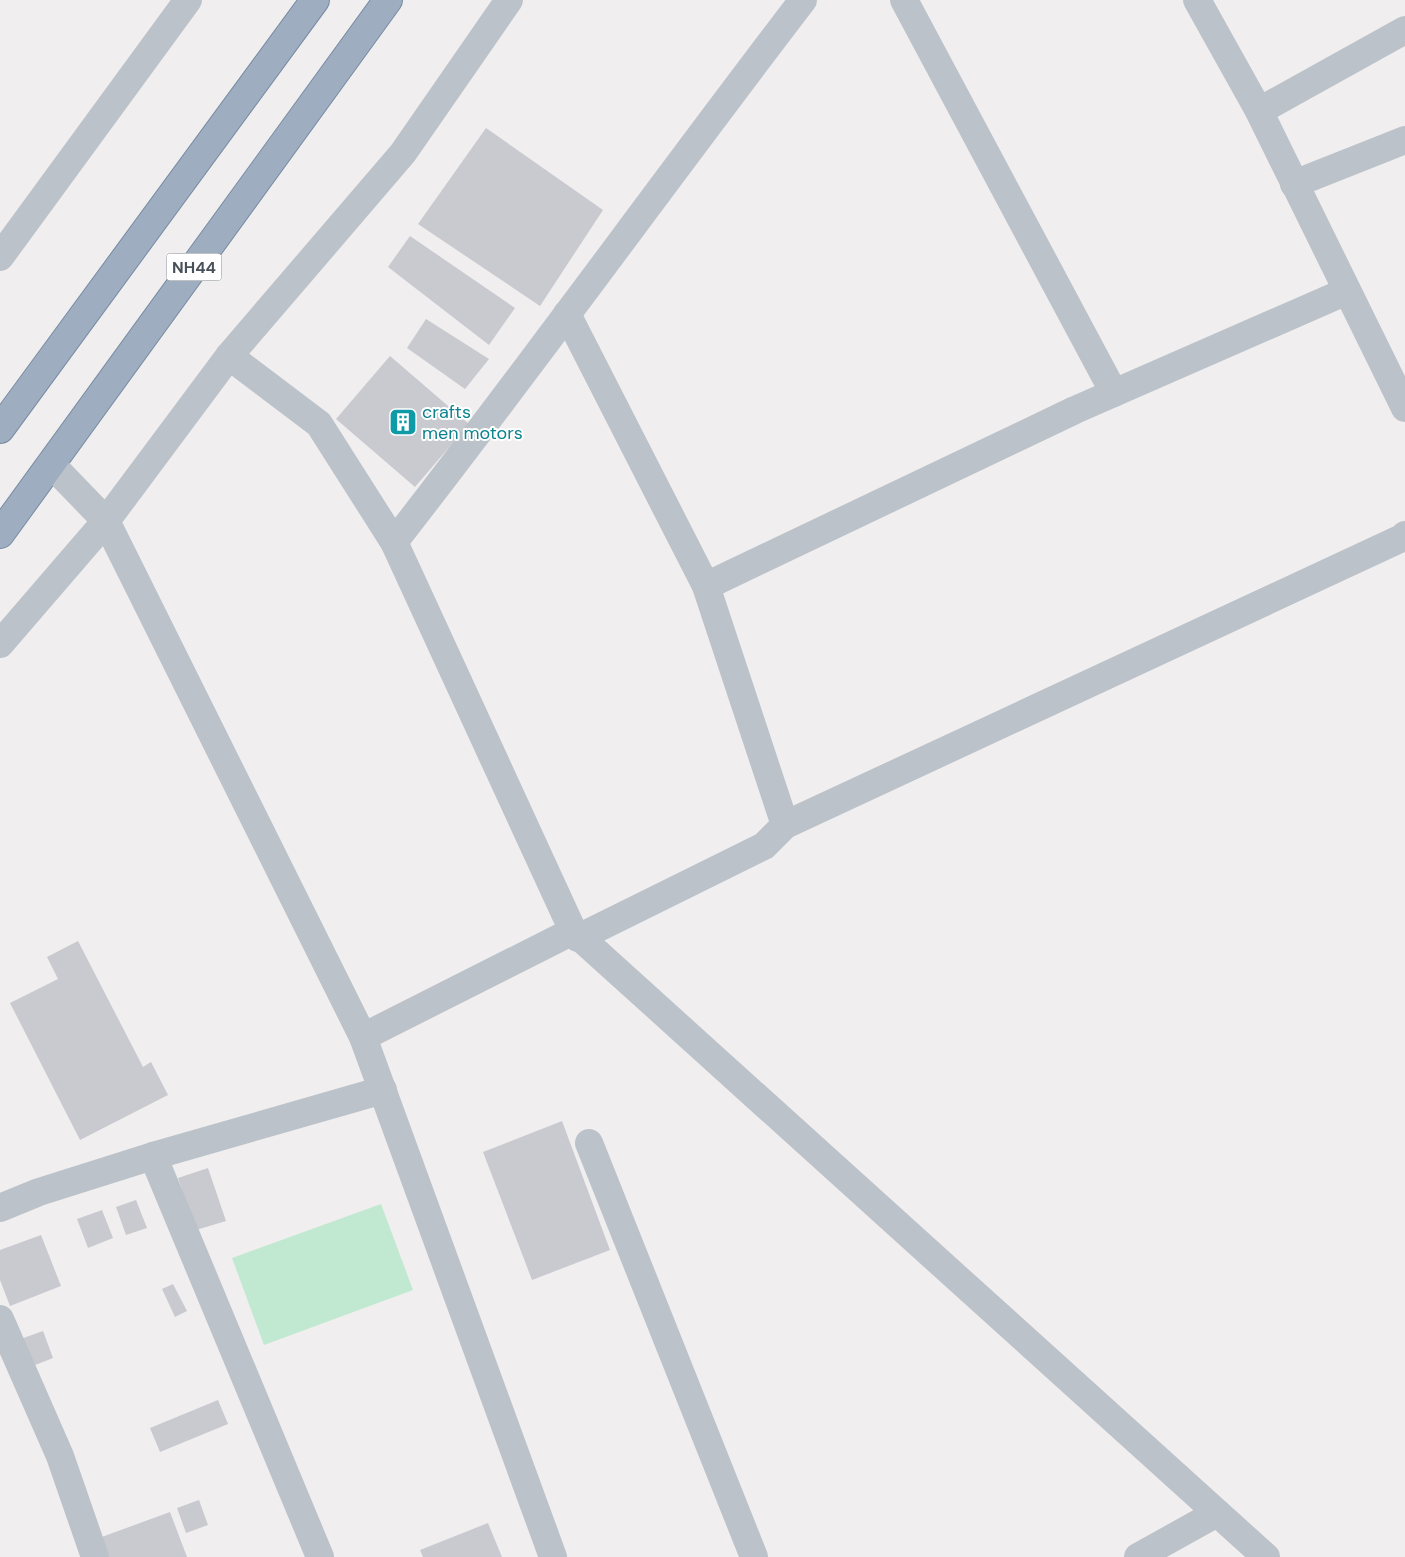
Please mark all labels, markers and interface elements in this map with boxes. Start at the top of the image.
road number: NH44 [166,253,222,280]
place label: crafts men motors [422,400,523,445]
building icon: crafts men motors [388,407,418,437]

